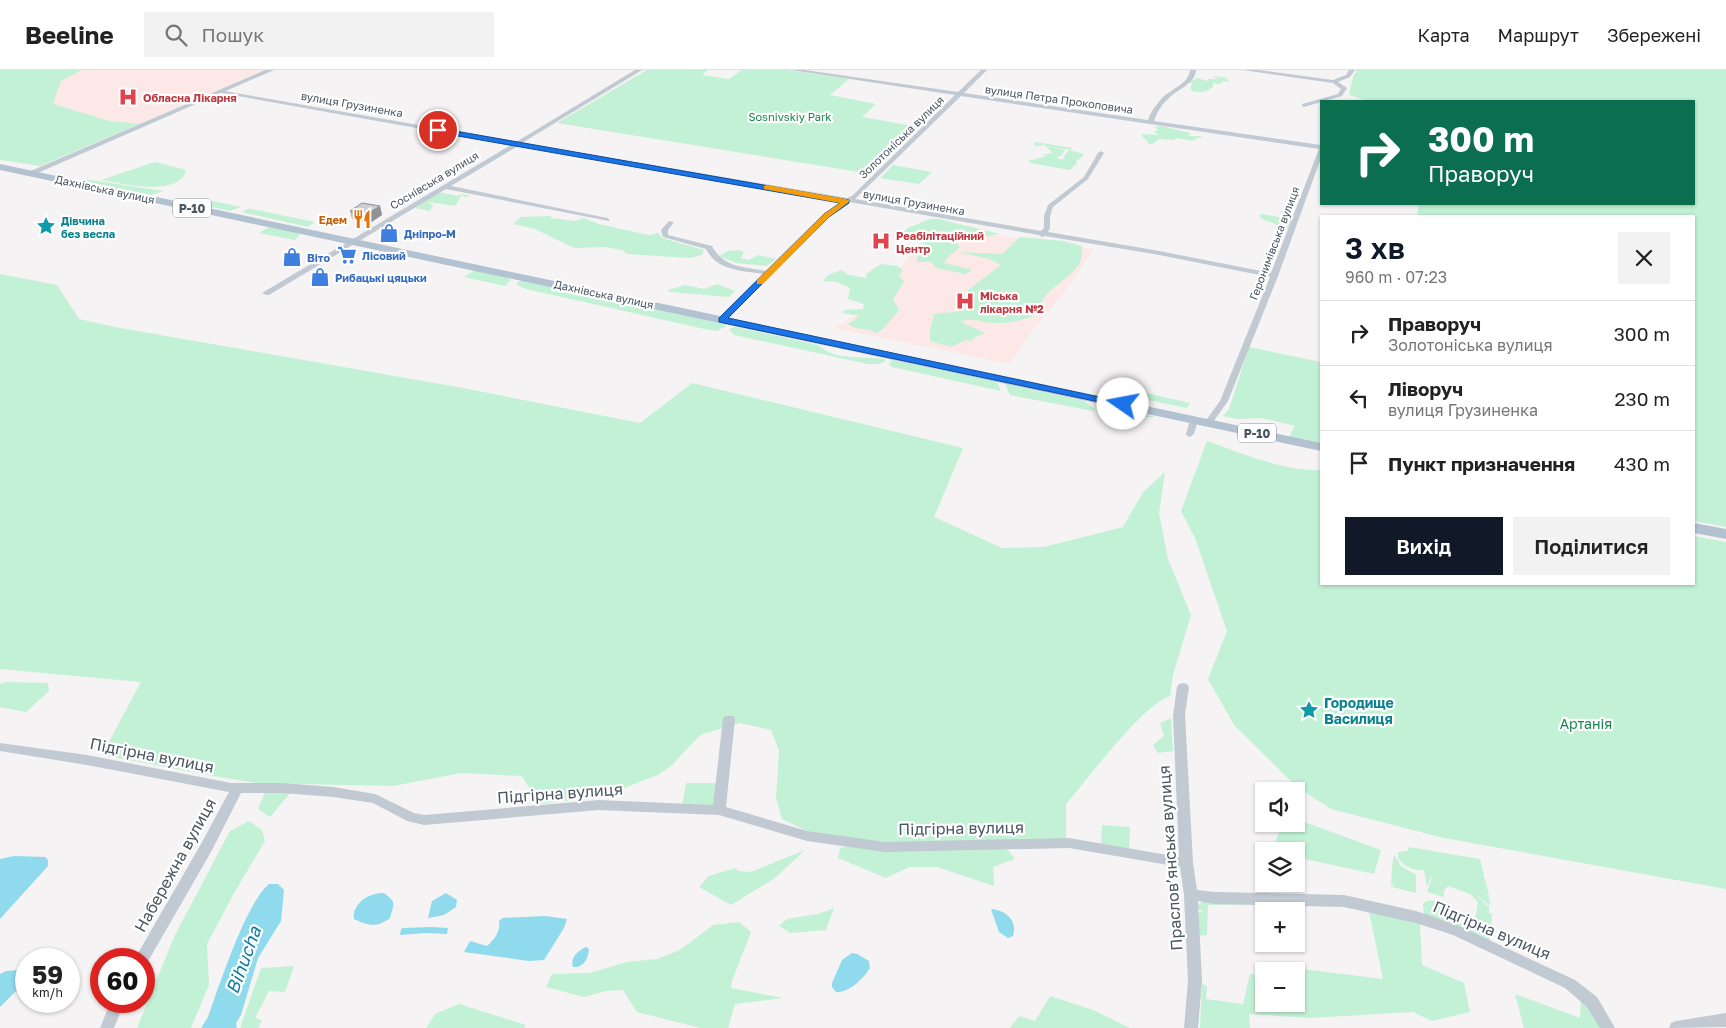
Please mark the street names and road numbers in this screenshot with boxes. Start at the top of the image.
street label: вулиця Петра Прокоповича [984,82,1134,116]
street label: вулиця Грузиненка [300,89,404,119]
street label: Золотоніська вулиця [856,93,946,181]
street label: Соснівська вулиця [387,148,481,212]
street label: Дахнівська вулиця [54,172,156,206]
street label: Геронимівська вулиця [1246,184,1302,302]
street label: вулиця Грузиненка [862,187,966,217]
road number: Р-10 [173,198,211,218]
street label: Дахнівська вулиця [553,277,655,311]
road number: Р-10 [1238,423,1276,442]
street label: Підгірна вулиця [88,733,216,777]
street label: Прасловʼянська вулиця [1154,765,1186,951]
street label: Підгірна вулиця [496,779,624,807]
street label: Набережна вулиця [130,795,220,935]
street label: Підгірна вулиця [898,817,1024,839]
street label: Підгірна вулиця [1430,896,1554,964]

